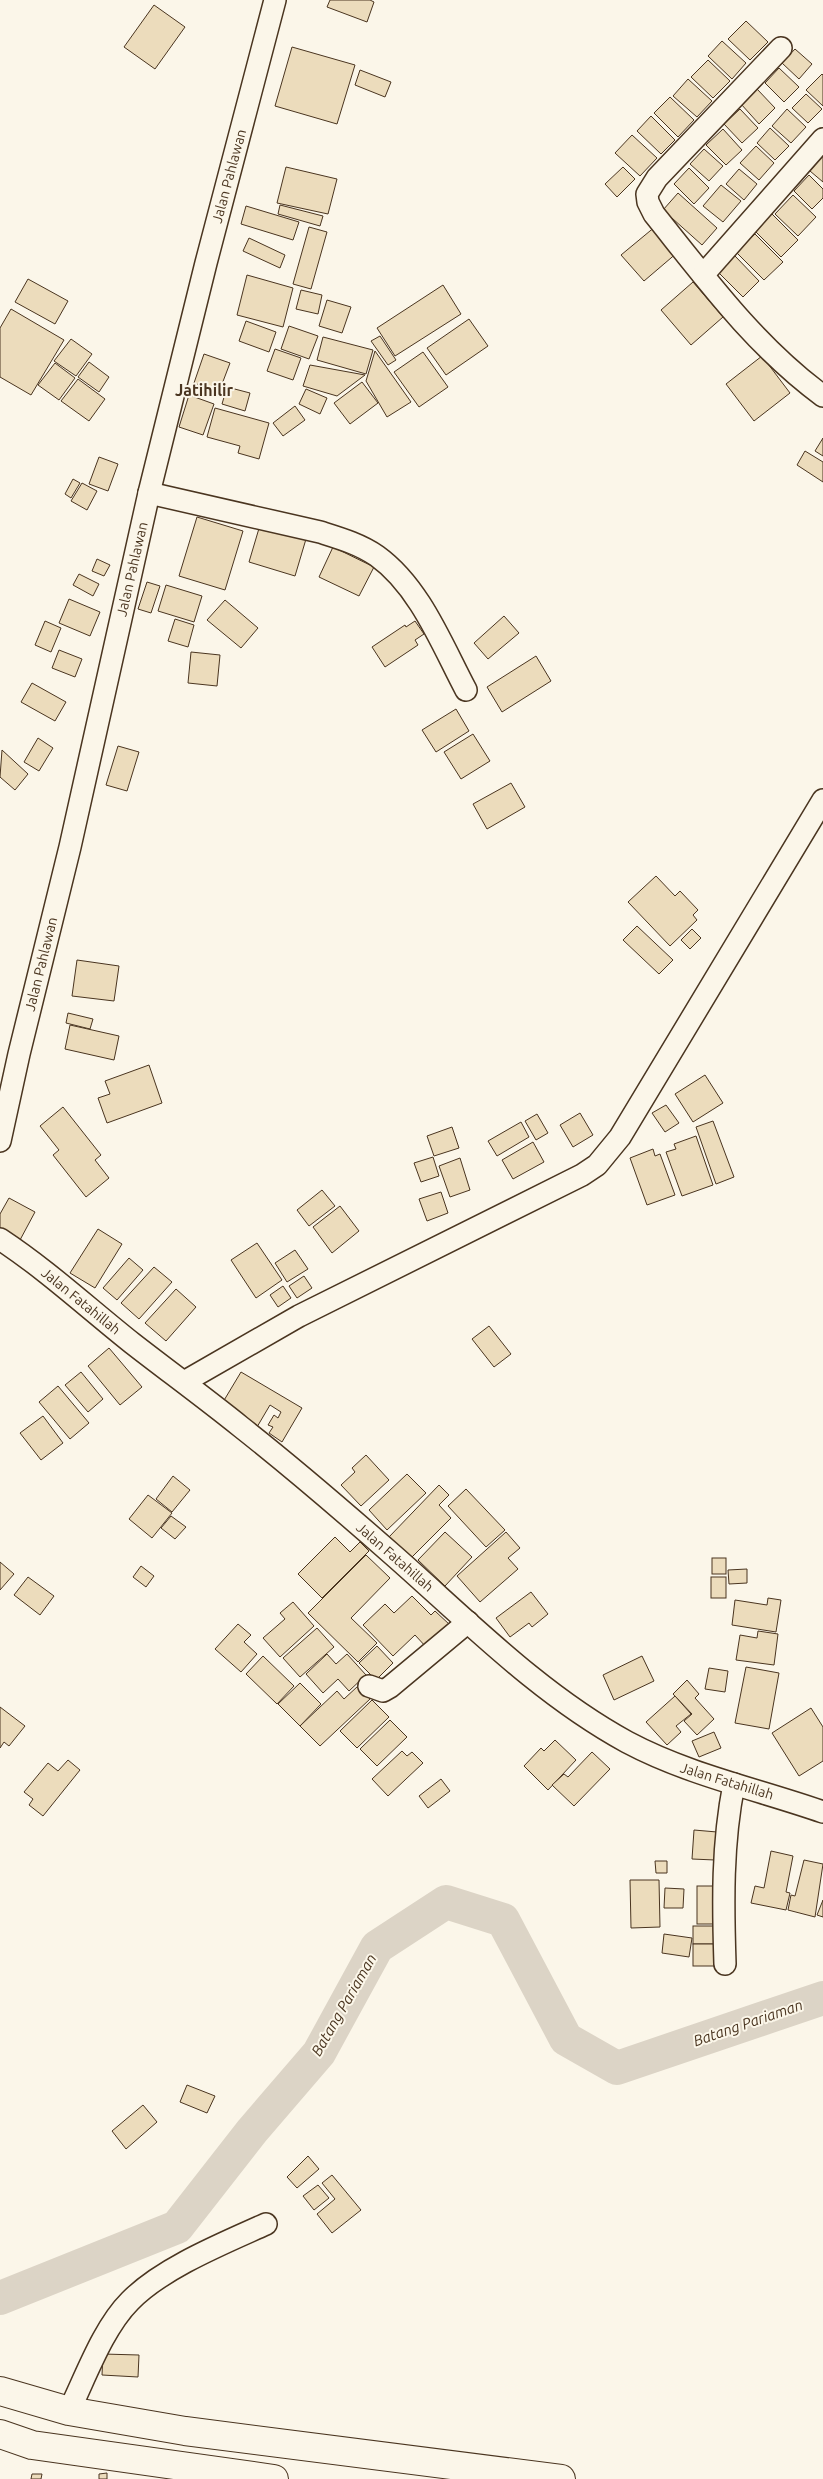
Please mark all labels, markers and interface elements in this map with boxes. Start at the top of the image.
street label: Jalan Pahlawan [209,127,249,225]
district label: Jatihilir [175,381,233,399]
street label: Jalan Pahlawan [113,520,151,618]
street label: Jalan Pahlawan [22,915,60,1013]
street label: Jalan Fatahillah [38,1264,124,1338]
street label: Jalan Fatahillah [353,1519,437,1595]
street label: Jalan Fatahillah [678,1759,776,1803]
water label: Batang Pariaman [308,1951,380,2059]
water label: Batang Pariaman [691,1996,805,2049]

